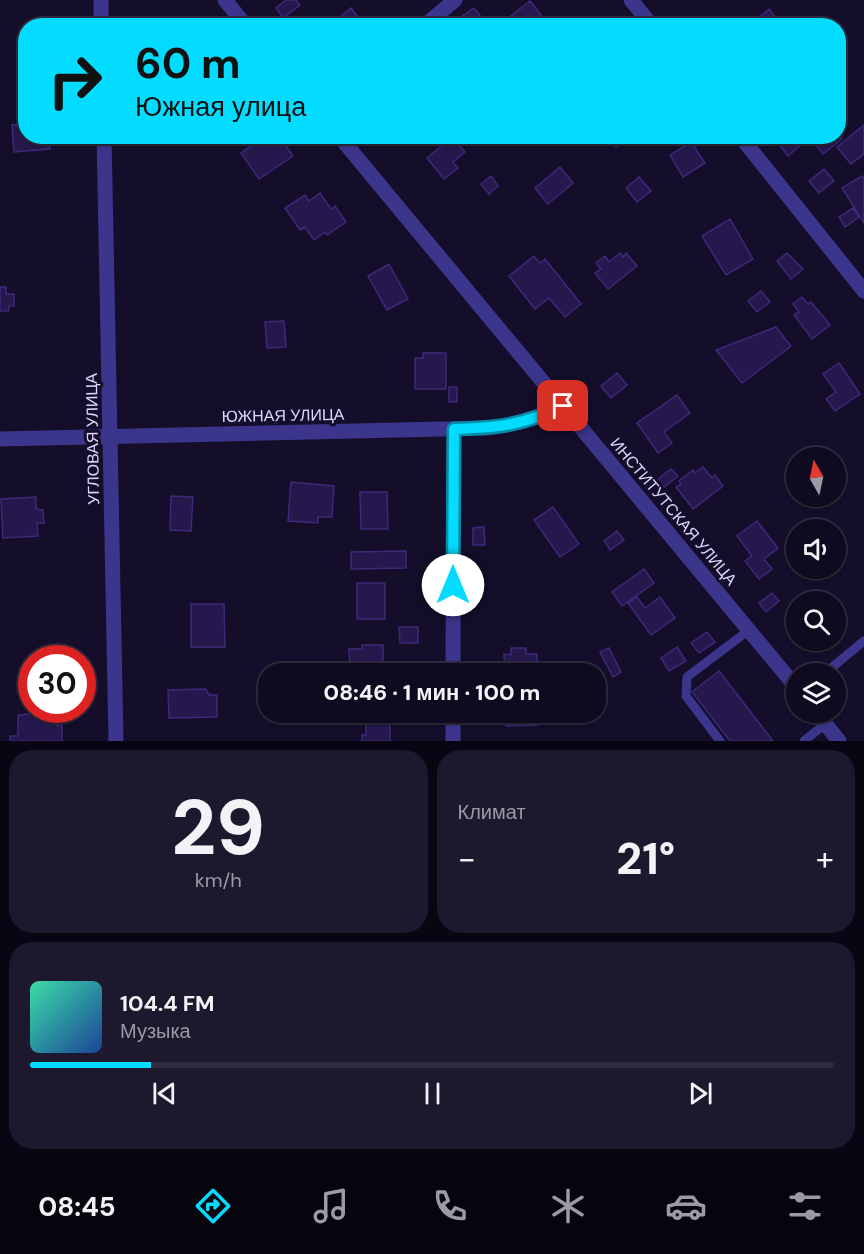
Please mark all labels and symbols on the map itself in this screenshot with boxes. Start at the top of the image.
street label: УГЛОВАЯ УЛИЦА [81,373,104,505]
pin [537,380,588,431]
street label: ЮЖНАЯ УЛИЦА [221,404,345,427]
street label: ИНСТИТУТСКАЯ УЛИЦА [606,433,742,590]
north arrow [786,447,846,507]
position arrow [421,553,485,617]
speed limit sign: 30 [18,645,96,723]

